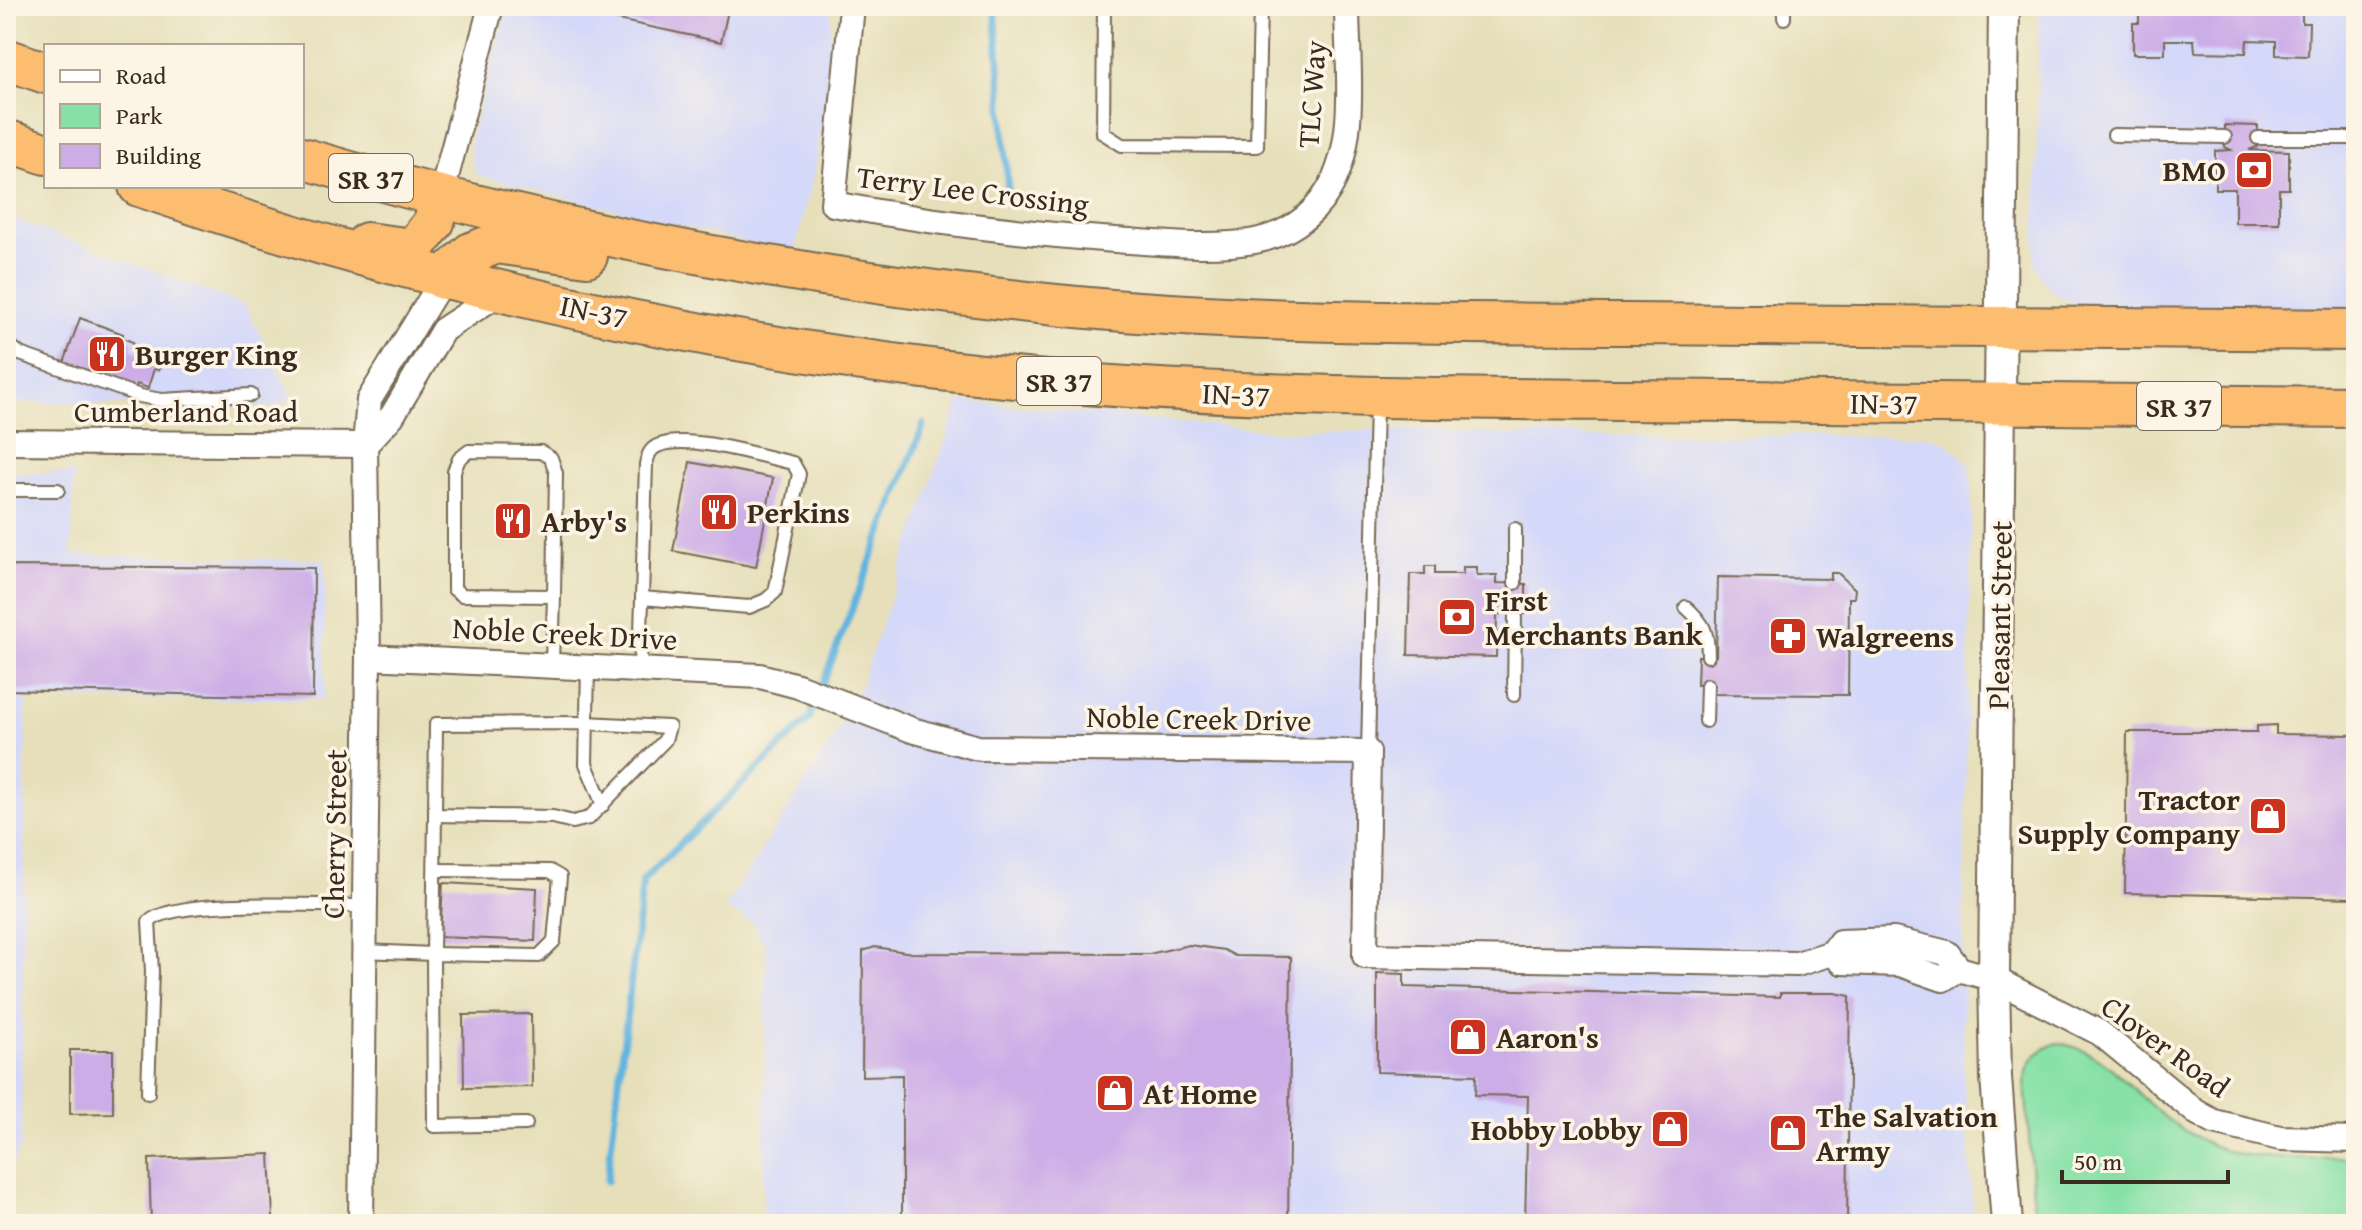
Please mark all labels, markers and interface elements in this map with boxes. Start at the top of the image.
street label: TLC Way [1285,39,1337,149]
legend [44,44,304,188]
text: Road [116,58,166,93]
text: Park [116,98,163,133]
text: Building [116,138,201,173]
place label: BMO [2163,148,2226,192]
bank icon: BMO [2233,149,2275,191]
road number: SR 37 [329,154,413,202]
street label: Terry Lee Crossing [855,154,1091,226]
street label: IN-37 [556,282,632,340]
place label: Burger King [135,332,297,376]
restaurant icon: Burger King [86,333,128,375]
road number: SR 37 [1017,357,1101,405]
street label: IN-37 [1201,370,1271,418]
street label: IN-37 [1850,380,1918,426]
road number: SR 37 [2137,382,2221,430]
street label: Cumberland Road [74,389,298,433]
place label: Perkins [747,490,850,534]
restaurant icon: Perkins [698,491,740,533]
place label: Arby's [541,499,627,543]
restaurant icon: Arby's [492,500,534,542]
street label: Pleasant Street [1975,520,2023,710]
place label: First Merchants Bank [1485,578,1704,656]
bank icon: First Merchants Bank [1436,596,1478,638]
street label: Noble Creek Drive [451,605,679,661]
place label: Walgreens [1816,614,1954,658]
pharmacy icon: Walgreens [1767,615,1809,657]
street label: Noble Creek Drive [1086,694,1312,742]
street label: Cherry Street [311,749,357,919]
place label: Tractor Supply Company [2017,777,2241,855]
shop icon: Tractor Supply Company [2247,795,2289,837]
street label: Clover Road [2093,984,2239,1108]
place label: Aaron's [1496,1015,1599,1059]
shop icon: Aaron's [1447,1016,1489,1058]
place label: At Home [1143,1071,1257,1115]
shop icon: At Home [1094,1072,1136,1114]
place label: The Salvation Army [1816,1094,1998,1172]
place label: Hobby Lobby [1471,1107,1643,1151]
shop icon: Hobby Lobby [1649,1108,1691,1150]
shop icon: The Salvation Army [1767,1112,1809,1154]
scale bar [2062,1134,2228,1184]
text: 50 m [2074,1144,2122,1179]

